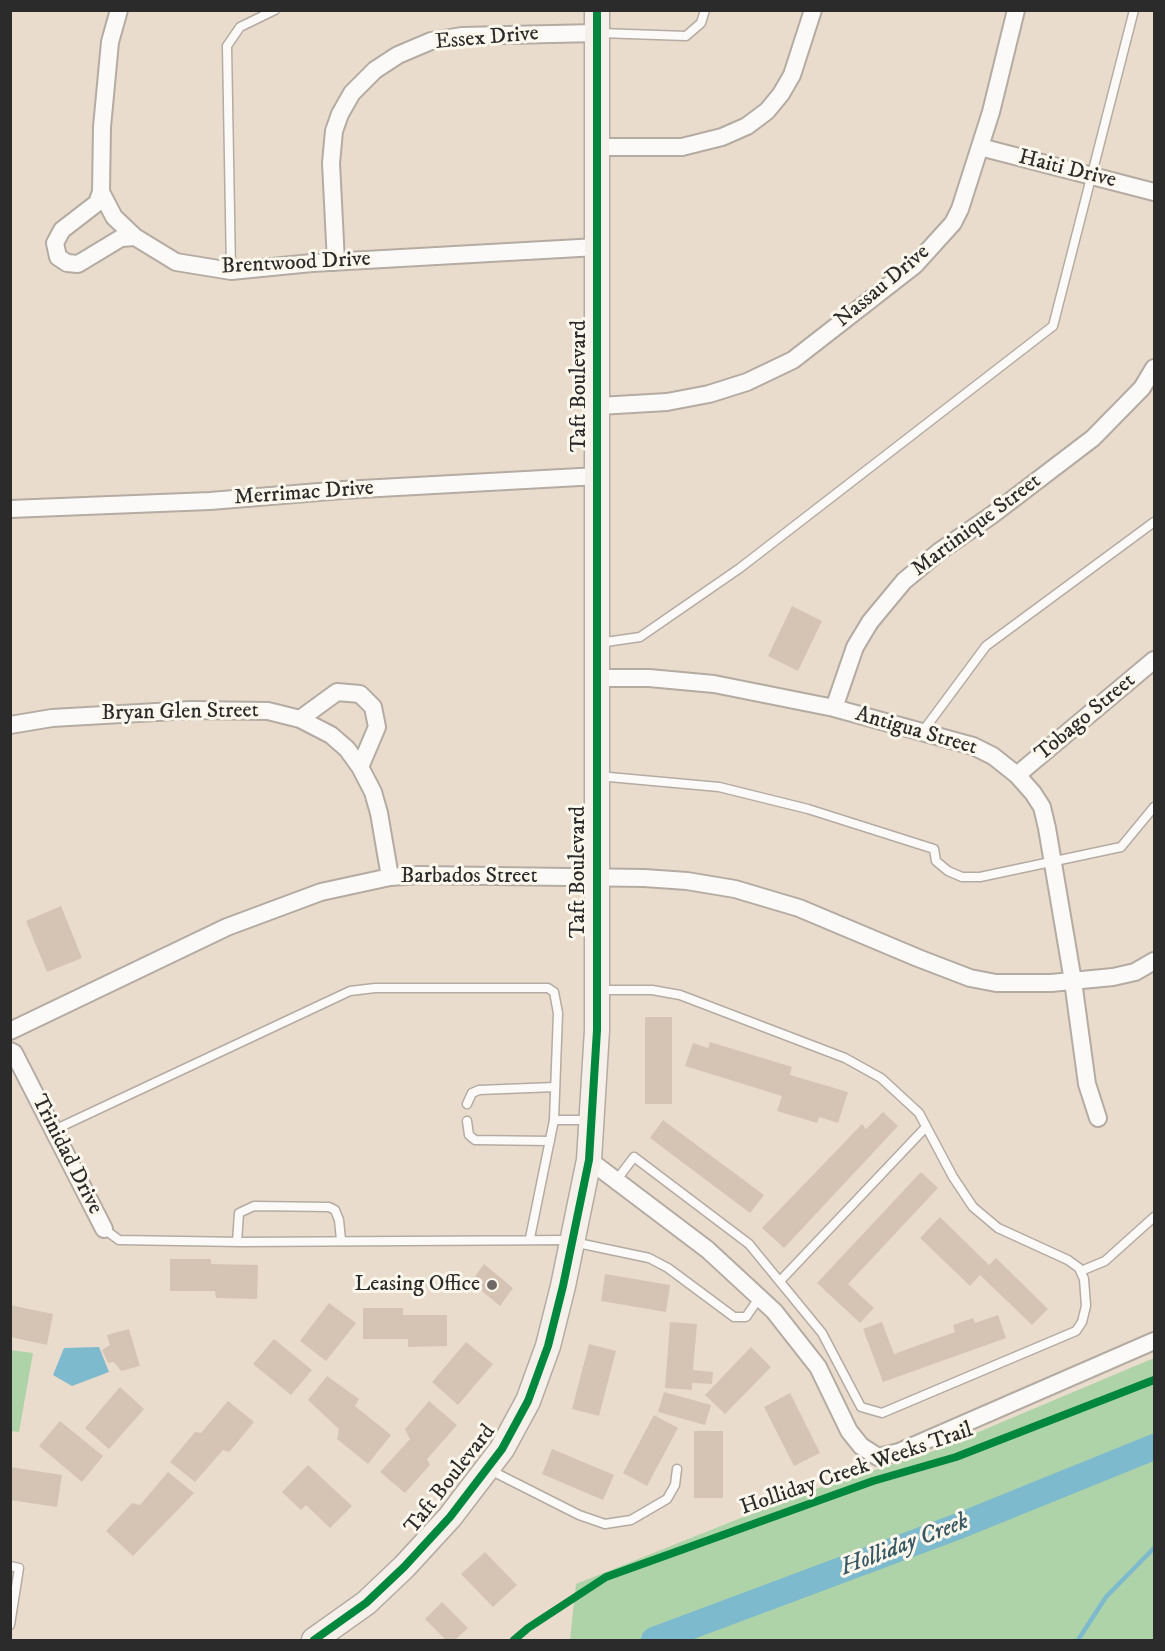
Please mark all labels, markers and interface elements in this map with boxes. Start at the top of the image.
street label: Essex Drive [434,21,540,57]
street label: Haiti Drive [1015,145,1119,195]
street label: Nassau Drive [830,240,936,334]
street label: Brentwood Drive [221,247,371,281]
street label: Taft Boulevard [567,320,593,452]
street label: Martinique Street [907,469,1047,583]
street label: Merrimac Drive [233,476,375,512]
street label: Tobago Street [1030,668,1142,768]
street label: Bryan Glen Street [101,698,259,728]
street label: Antigua Street [852,702,980,762]
street label: Taft Boulevard [566,806,592,938]
street label: Barbados Street [401,864,537,890]
street label: Trinidad Drive [25,1091,107,1219]
place label: Leasing Office [354,1272,480,1298]
marker: Leasing Office [485,1278,499,1292]
street label: Holliday Creek Weeks Trail [737,1418,977,1522]
street label: Taft Boulevard [400,1420,502,1540]
water label: Holliday Creek [837,1508,973,1584]

